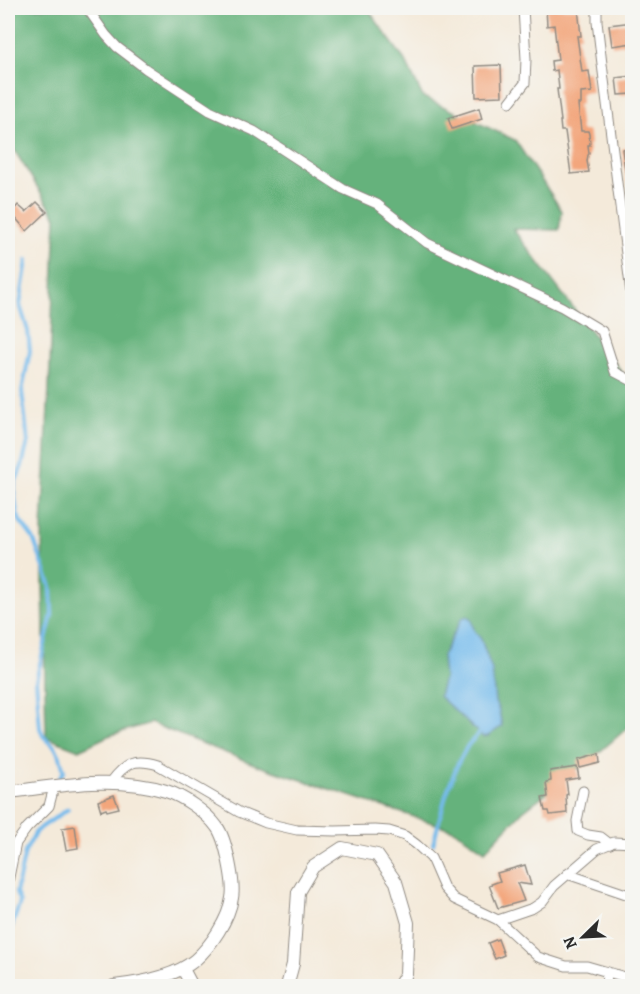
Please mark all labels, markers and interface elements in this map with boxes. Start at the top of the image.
north arrow [553,907,613,967]
text: N [558,933,583,952]

